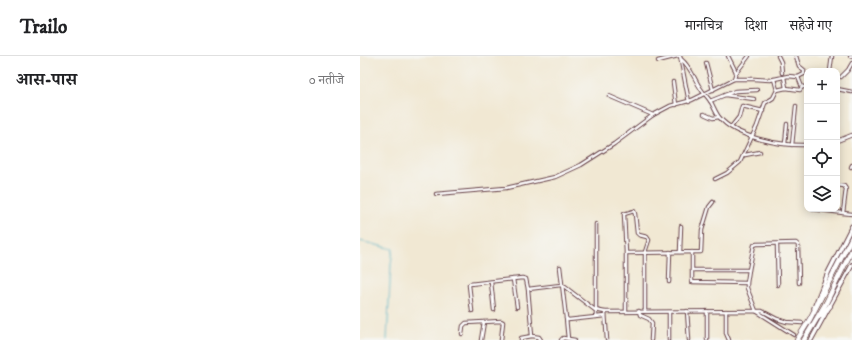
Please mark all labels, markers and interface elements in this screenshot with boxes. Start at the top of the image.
text: Trailo [20,16,67,39]
text: मानचित्र [685,17,723,35]
text: दिशा [745,17,767,35]
text: सहेजे गए [789,17,832,35]
map controls [804,68,840,212]
button: + [804,68,840,104]
text: आस-पास [16,69,77,91]
text: 0 नतीजे [309,72,344,88]
button: − [804,104,840,140]
button: locate [804,140,840,176]
button: layers [804,176,840,212]

